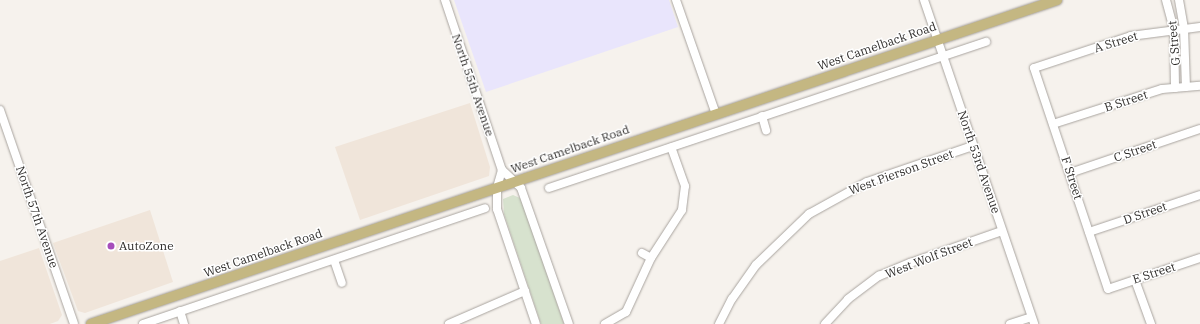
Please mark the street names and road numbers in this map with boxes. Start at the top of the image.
street label: West Camelback Road [816,19,938,73]
street label: G Street [1165,20,1183,66]
street label: A Street [1093,29,1139,55]
street label: North 55th Avenue [449,32,497,138]
street label: B Street [1103,87,1149,115]
street label: North 53rd Avenue [955,109,1003,215]
street label: West Camelback Road [509,122,631,176]
street label: C Street [1112,137,1158,165]
street label: West Pierson Street [847,146,955,198]
street label: F Street [1058,155,1086,201]
street label: North 57th Avenue [13,164,61,270]
street label: D Street [1121,199,1169,227]
street label: West Camelback Road [202,226,324,280]
street label: West Wolf Street [883,235,975,281]
street label: E Street [1131,259,1177,287]

